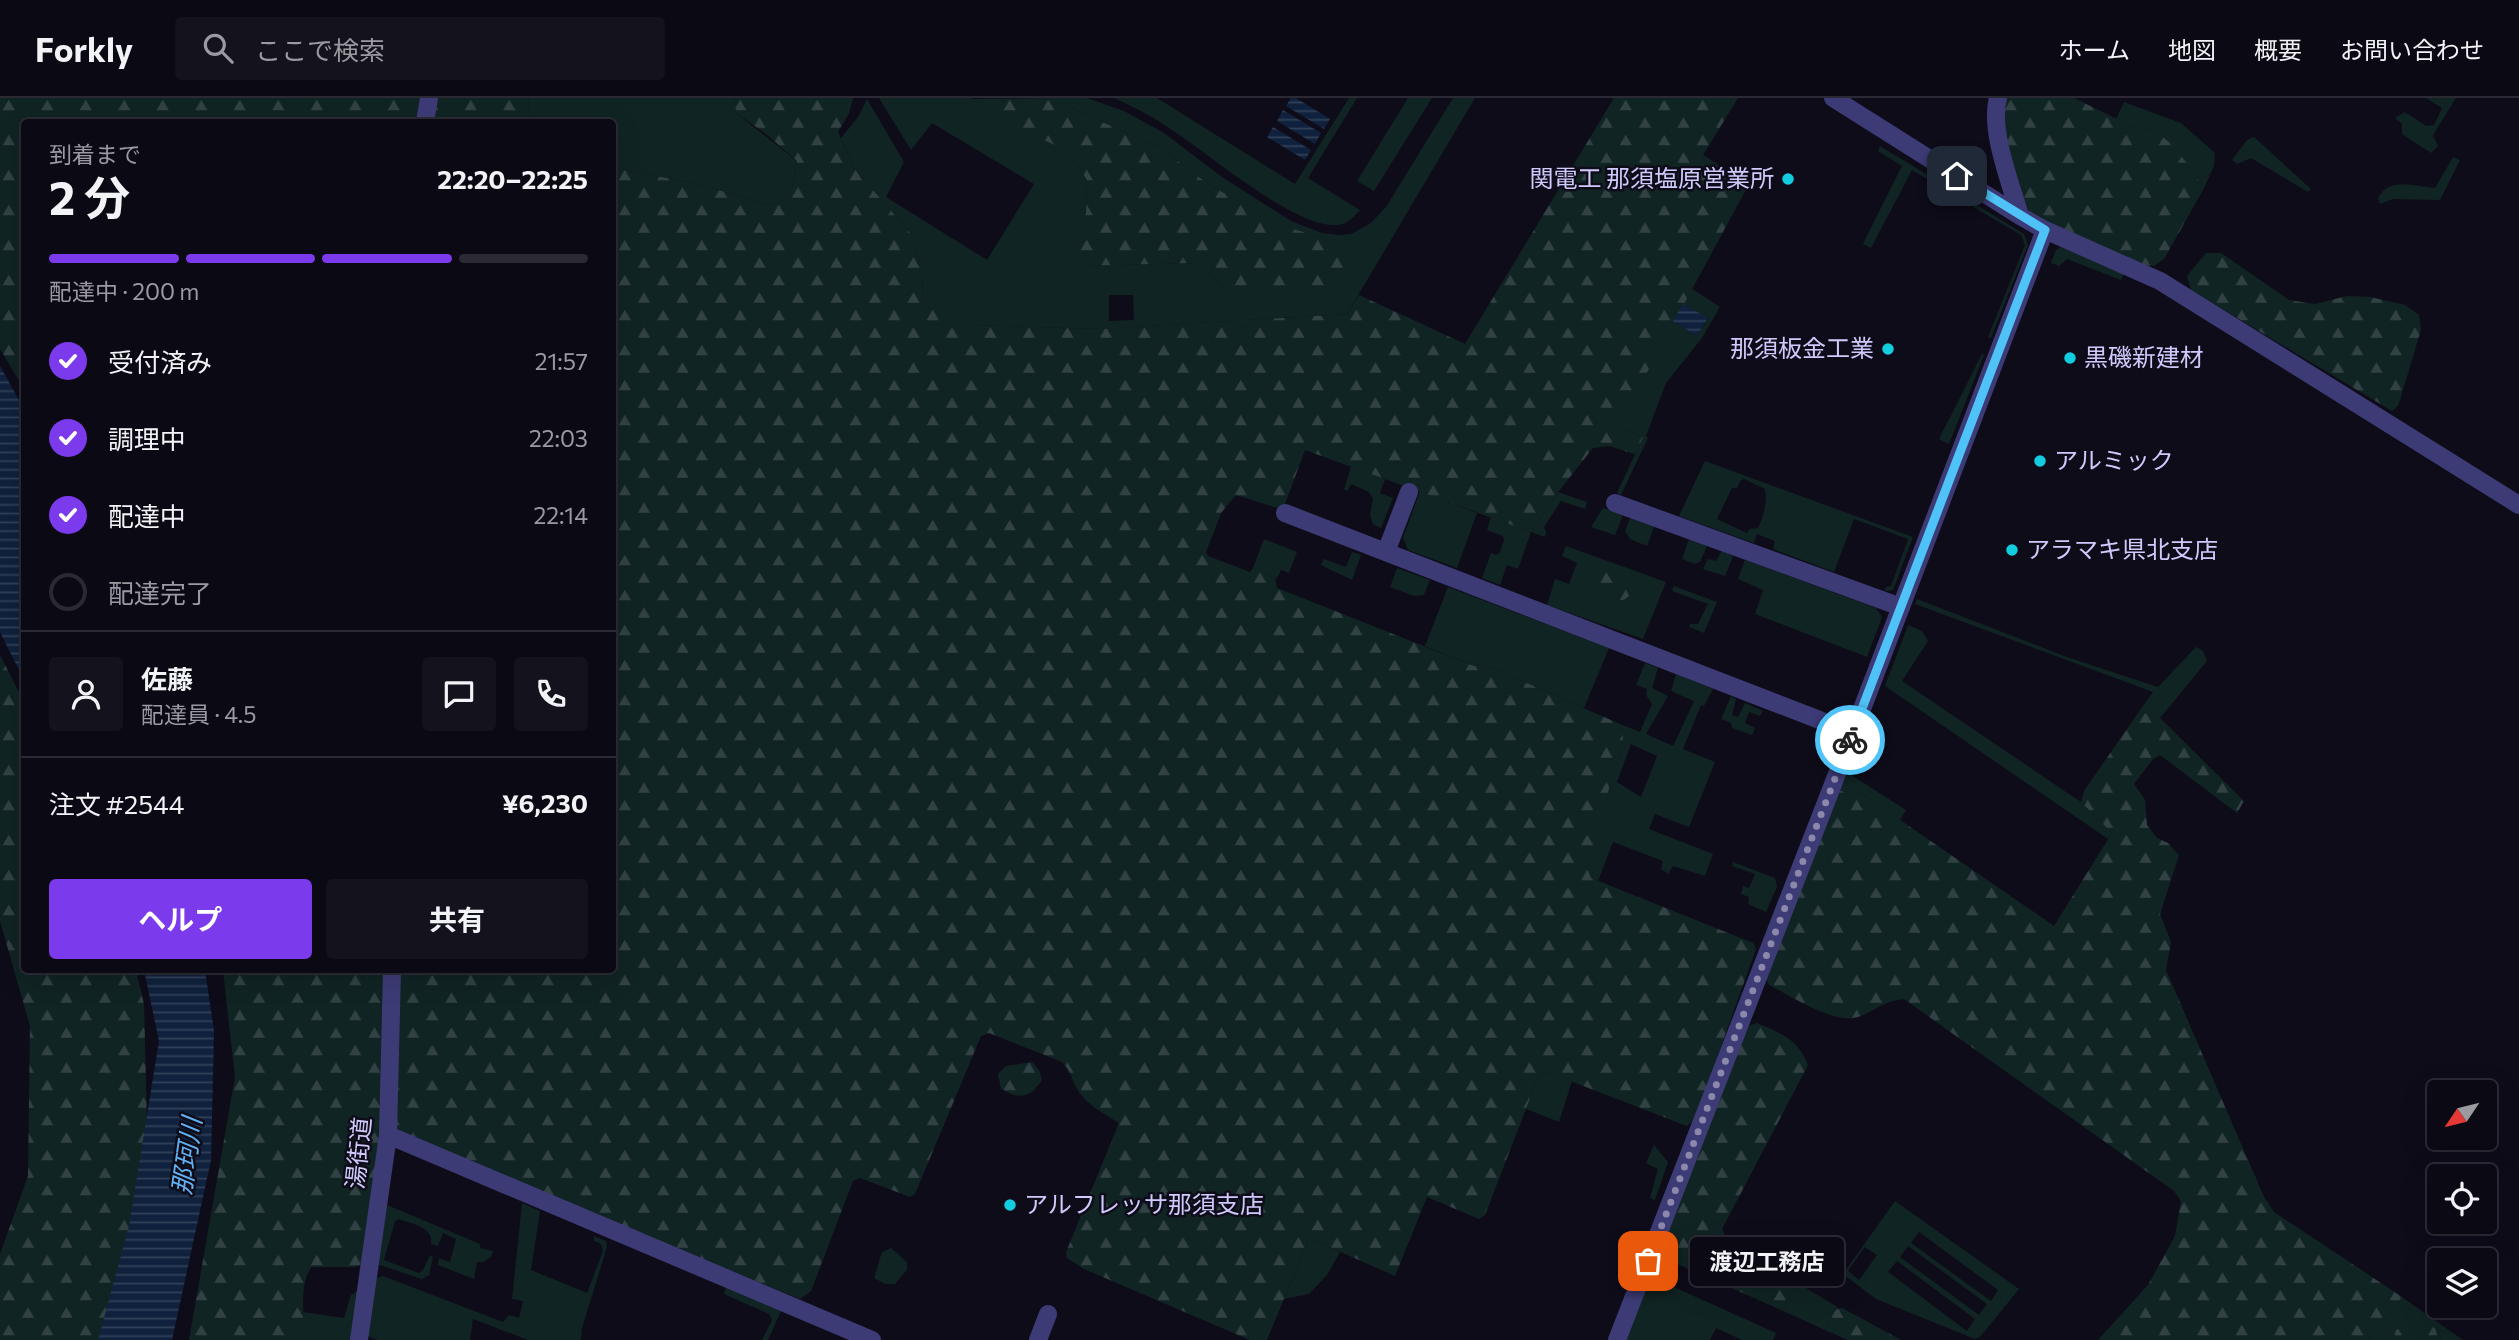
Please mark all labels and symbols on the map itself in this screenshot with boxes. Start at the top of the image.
pin [1927,146,1987,206]
place label: 関電工 那須塩原営業所 [1529,163,1774,192]
marker: 関電工 那須塩原営業所 [1780,171,1796,187]
place label: 那須板金工業 [1730,333,1874,362]
marker: 那須板金工業 [1880,341,1896,357]
place label: 黒磯新建材 [2084,342,2204,371]
marker: 黒磯新建材 [2062,350,2078,366]
place label: アルミック [2054,445,2174,474]
marker: アルミック [2032,453,2048,469]
place label: アラマキ県北支店 [2026,534,2218,563]
marker: アラマキ県北支店 [2004,542,2020,558]
courier [1815,705,1885,775]
north arrow [2427,1080,2497,1150]
water label: 那珂川 [165,1112,207,1197]
street label: 湯街道 [339,1116,376,1190]
place label: アルフレッサ那須支店 [1024,1189,1264,1218]
marker: アルフレッサ那須支店 [1002,1197,1018,1213]
pin [1618,1231,1678,1291]
callout: 渡辺工務店 [1690,1236,1844,1286]

